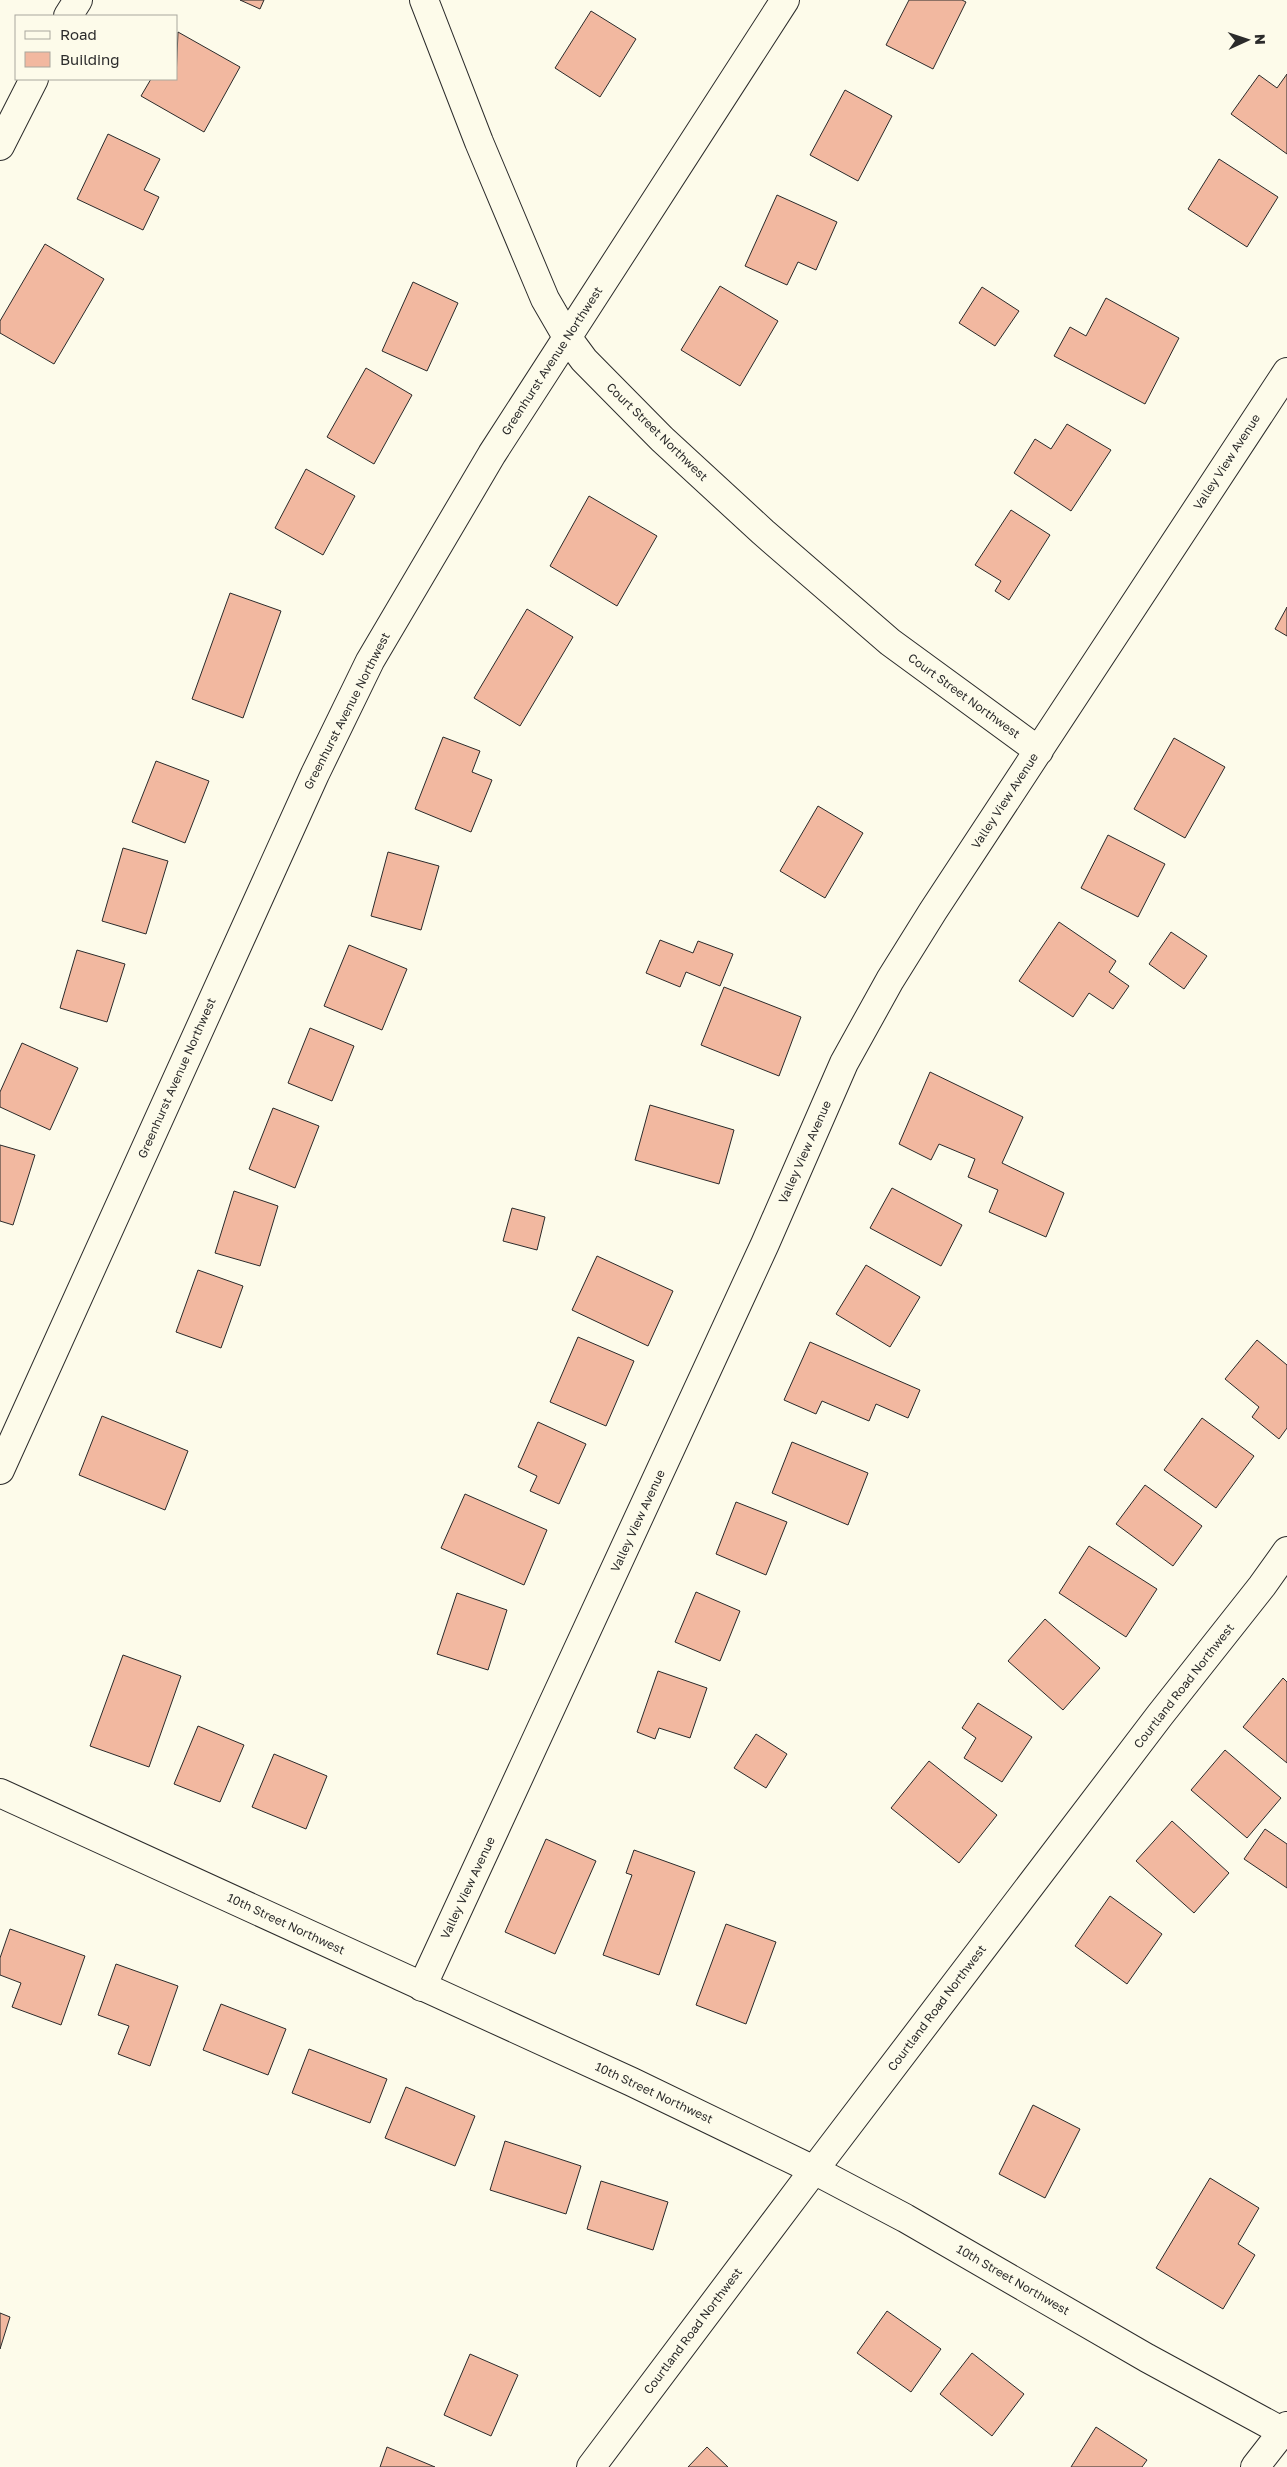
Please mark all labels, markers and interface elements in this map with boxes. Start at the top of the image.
legend [15,15,178,80]
north arrow [1222,15,1272,65]
text: Road [60,25,97,43]
text: N [1252,34,1269,45]
text: Building [60,50,120,68]
street label: Greenhurst Avenue Northwest [498,283,605,438]
street label: Court Street Northwest [604,379,711,484]
street label: Valley View Avenue [1190,411,1263,512]
street label: Greenhurst Avenue Northwest [300,630,393,792]
street label: Court Street Northwest [905,650,1023,741]
street label: Valley View Avenue [968,750,1041,851]
street label: Greenhurst Avenue Northwest [134,995,219,1160]
street label: Valley View Avenue [775,1098,834,1206]
street label: Valley View Avenue [607,1467,668,1574]
street label: Courtland Road Northwest [1130,1620,1237,1751]
street label: Valley View Avenue [437,1834,498,1941]
street label: 10th Street Northwest [225,1890,348,1957]
street label: Courtland Road Northwest [884,1941,989,2074]
street label: 10th Street Northwest [593,2059,716,2126]
street label: 10th Street Northwest [954,2241,1073,2318]
street label: Courtland Road Northwest [640,2264,745,2397]

